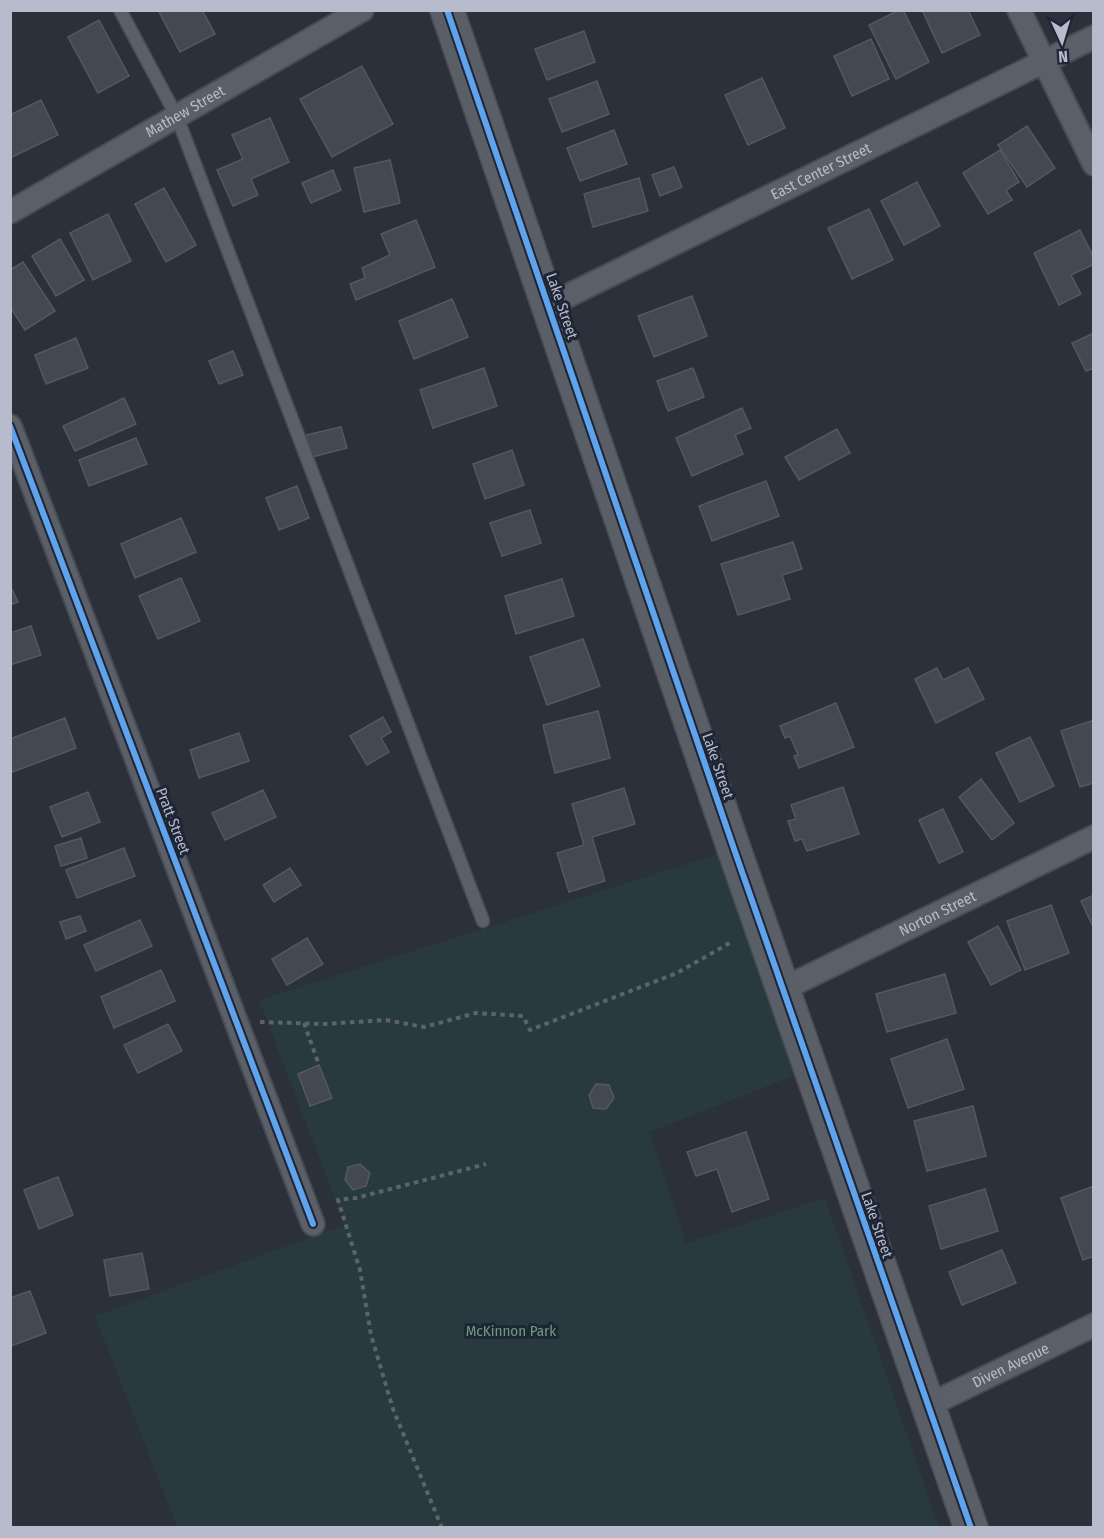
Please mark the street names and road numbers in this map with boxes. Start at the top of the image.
street label: Mathew Street [142,82,228,141]
street label: East Center Street [768,139,874,204]
street label: Lake Street [542,271,582,341]
street label: Lake Street [698,731,738,801]
street label: Pratt Street [152,785,194,857]
street label: Norton Street [896,887,979,940]
street label: Lake Street [857,1190,897,1260]
street label: Diven Avenue [969,1339,1052,1392]

